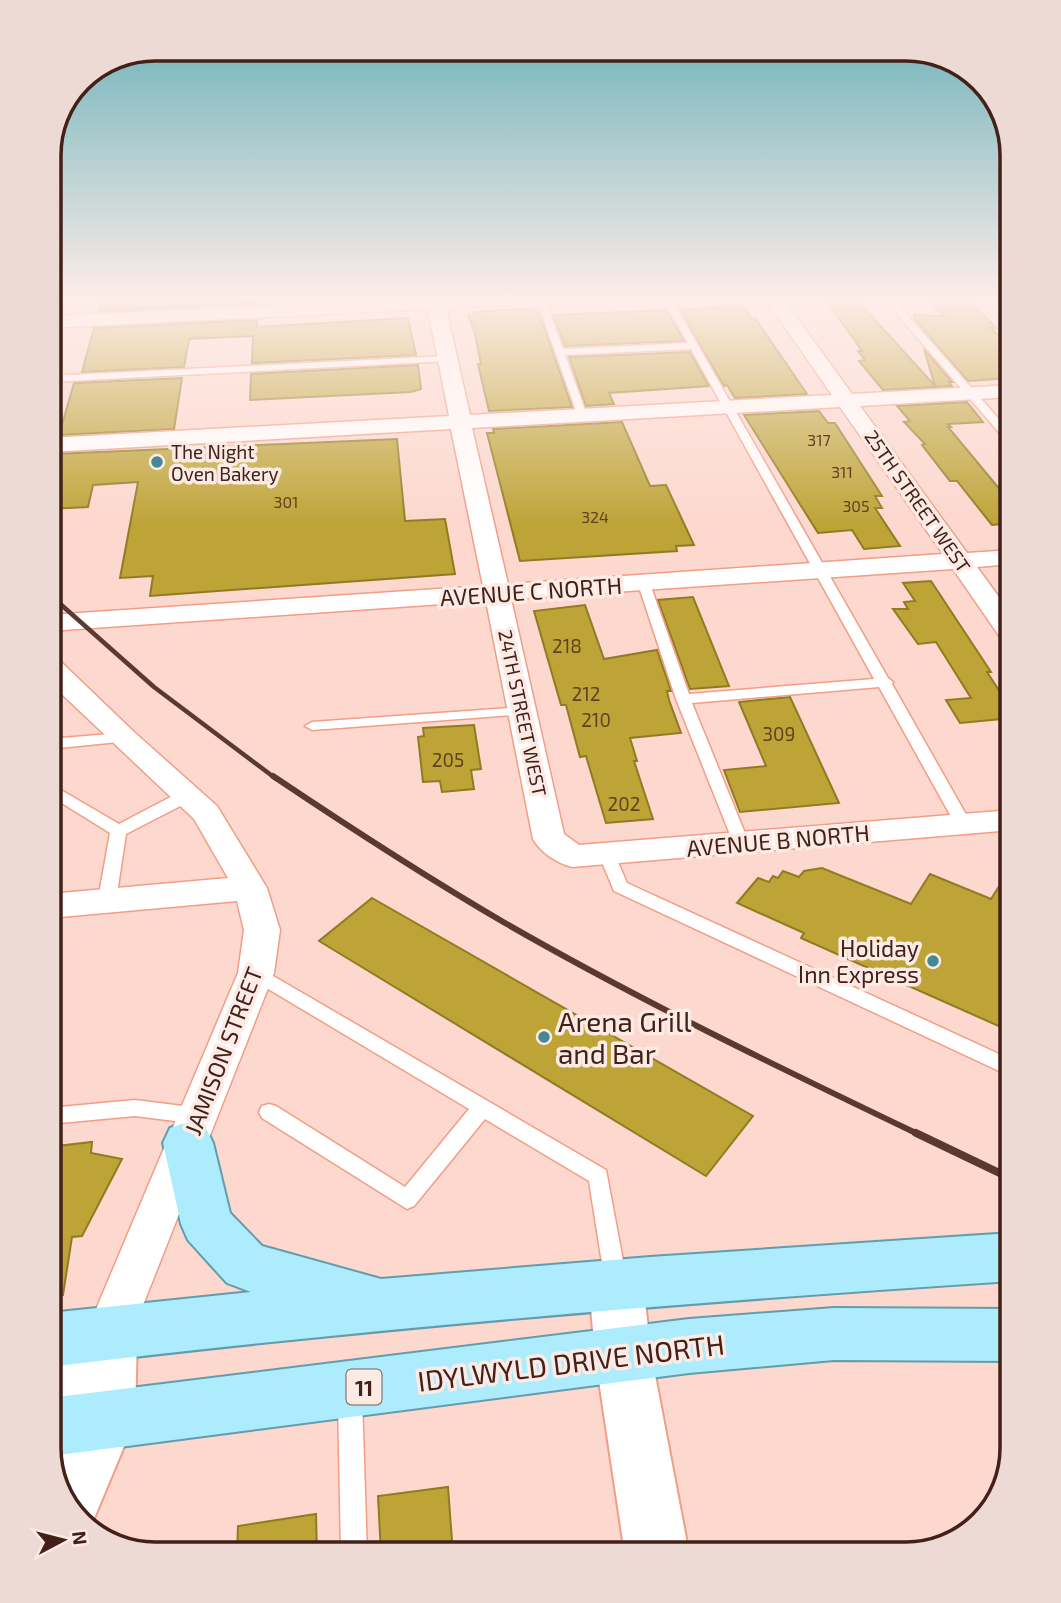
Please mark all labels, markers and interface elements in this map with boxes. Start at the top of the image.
street label: 25TH STREET WEST [860,425,976,577]
house number: 317 [807,430,831,449]
place label: The Night Oven Bakery [171,440,279,485]
marker: The Night Oven Bakery [149,454,165,470]
house number: 311 [831,462,853,481]
house number: 301 [274,492,298,511]
house number: 305 [842,496,870,515]
house number: 324 [581,507,609,526]
street label: AVENUE C NORTH [439,571,623,611]
street label: 24TH STREET WEST [494,628,552,798]
house number: 218 [552,634,582,657]
house number: 212 [572,682,600,705]
house number: 210 [581,708,611,731]
house number: 309 [763,722,795,745]
house number: 205 [432,748,464,771]
house number: 202 [608,792,640,815]
street label: AVENUE B NORTH [685,818,871,862]
place label: Holiday Inn Express [798,934,919,988]
marker: Holiday Inn Express [925,953,941,969]
street label: JAMISON STREET [178,963,268,1139]
place label: Arena Grill and Bar [558,1004,692,1070]
marker: Arena Grill and Bar [536,1029,552,1045]
street label: IDYLWYLD DRIVE NORTH [416,1326,726,1398]
road number: 11 [346,1370,382,1404]
north arrow [28,1505,98,1575]
text: N [68,1530,93,1546]

